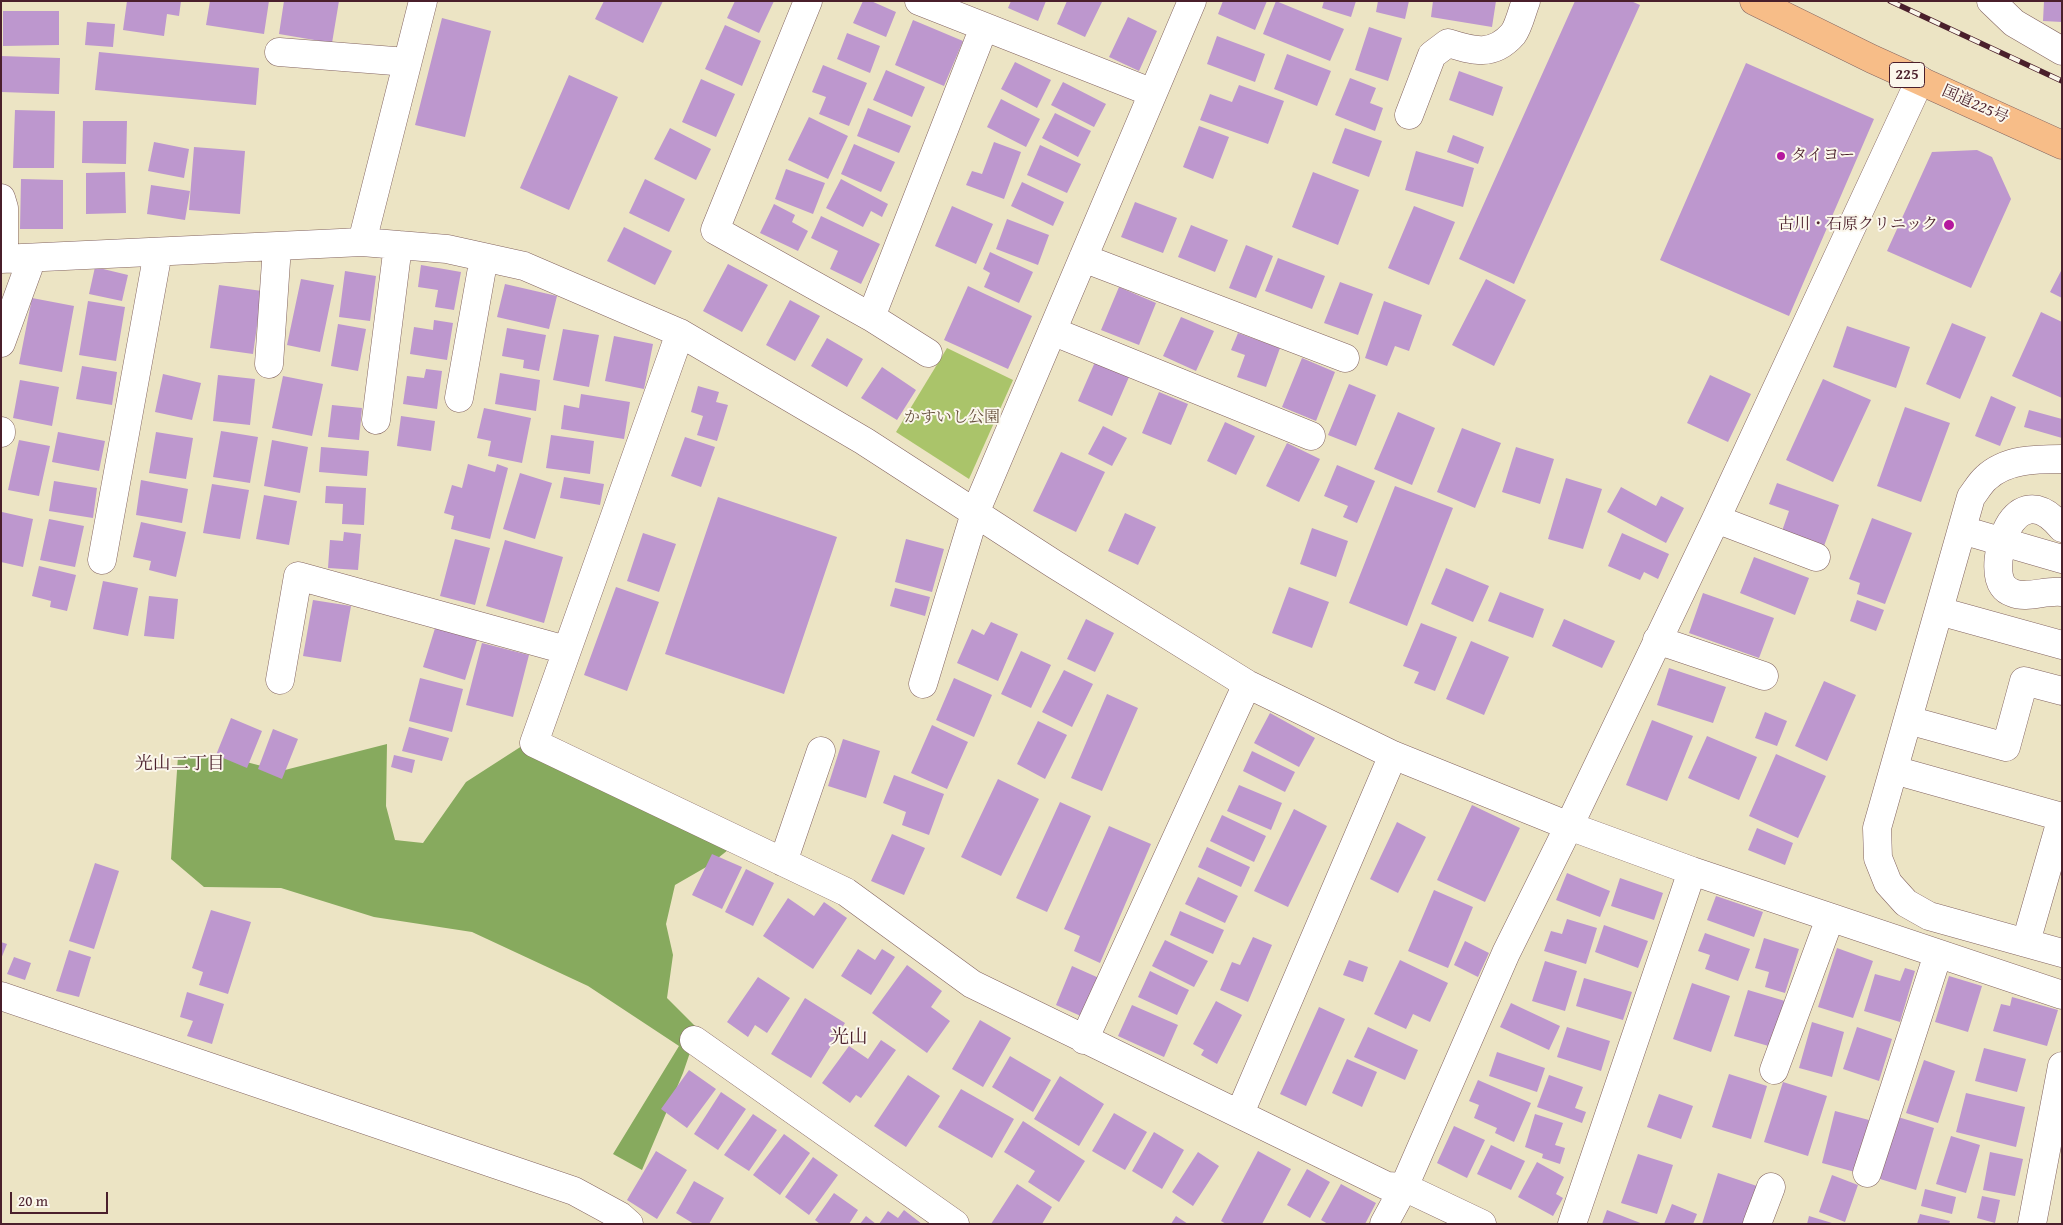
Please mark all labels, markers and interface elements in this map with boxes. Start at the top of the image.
road number: 225 [1890,62,1924,88]
street label: 国道225号 [1939,82,2011,128]
place label: タイヨー [1791,146,1855,166]
marker: タイヨー [1775,150,1787,162]
place label: 古川・石原クリニック [1778,215,1938,235]
marker: 古川・石原クリニック [1942,218,1956,232]
park label: かすいし公園 [904,408,1000,428]
district label: 光山二丁目 [135,753,225,775]
district label: 光山 [830,1027,868,1049]
scale bar [12,1182,110,1214]
text: 20 m [18,1190,48,1211]

